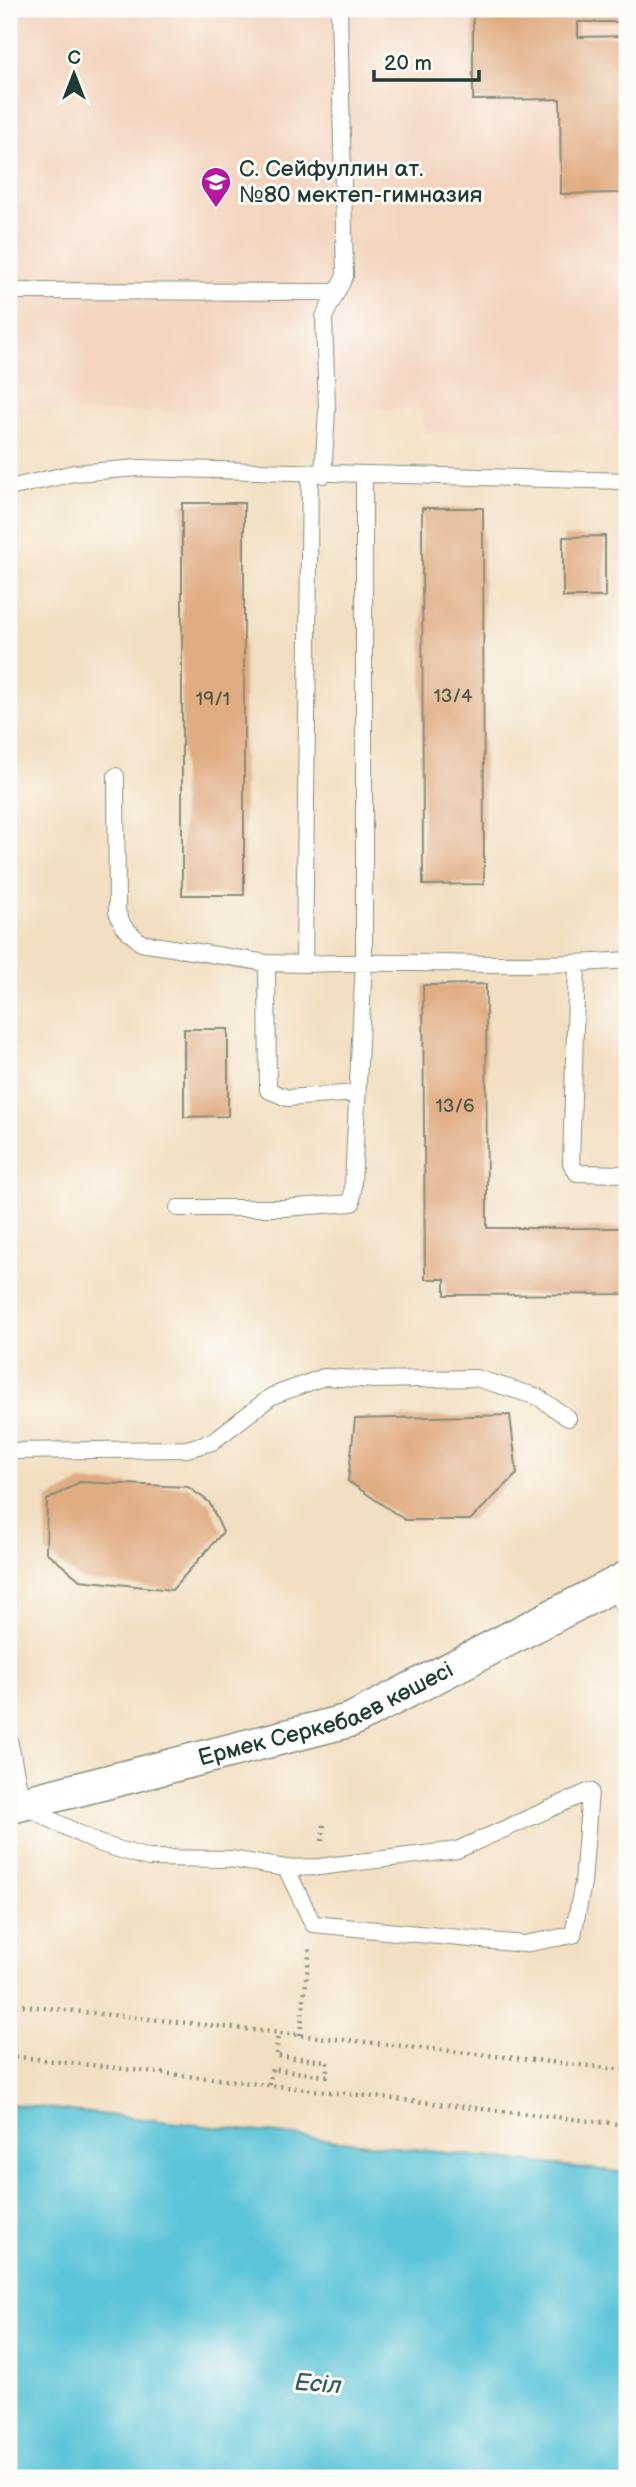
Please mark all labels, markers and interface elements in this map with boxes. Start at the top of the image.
north arrow [38,38,108,108]
scale bar [374,38,478,82]
text: С [67,47,81,70]
text: 20 m [384,51,432,76]
place label: С. Сейфуллин ат. №80 мектеп-гимназия [239,155,483,209]
school or university icon: С. Сейфуллин ат. №80 мектеп-гимназия [199,165,233,209]
house number: 13/4 [433,685,473,708]
house number: 19/1 [196,688,230,711]
house number: 13/6 [435,1095,475,1118]
street label: Ермек Серкебаев көшесі [195,1656,458,1772]
water label: Есіл [293,2368,343,2401]

